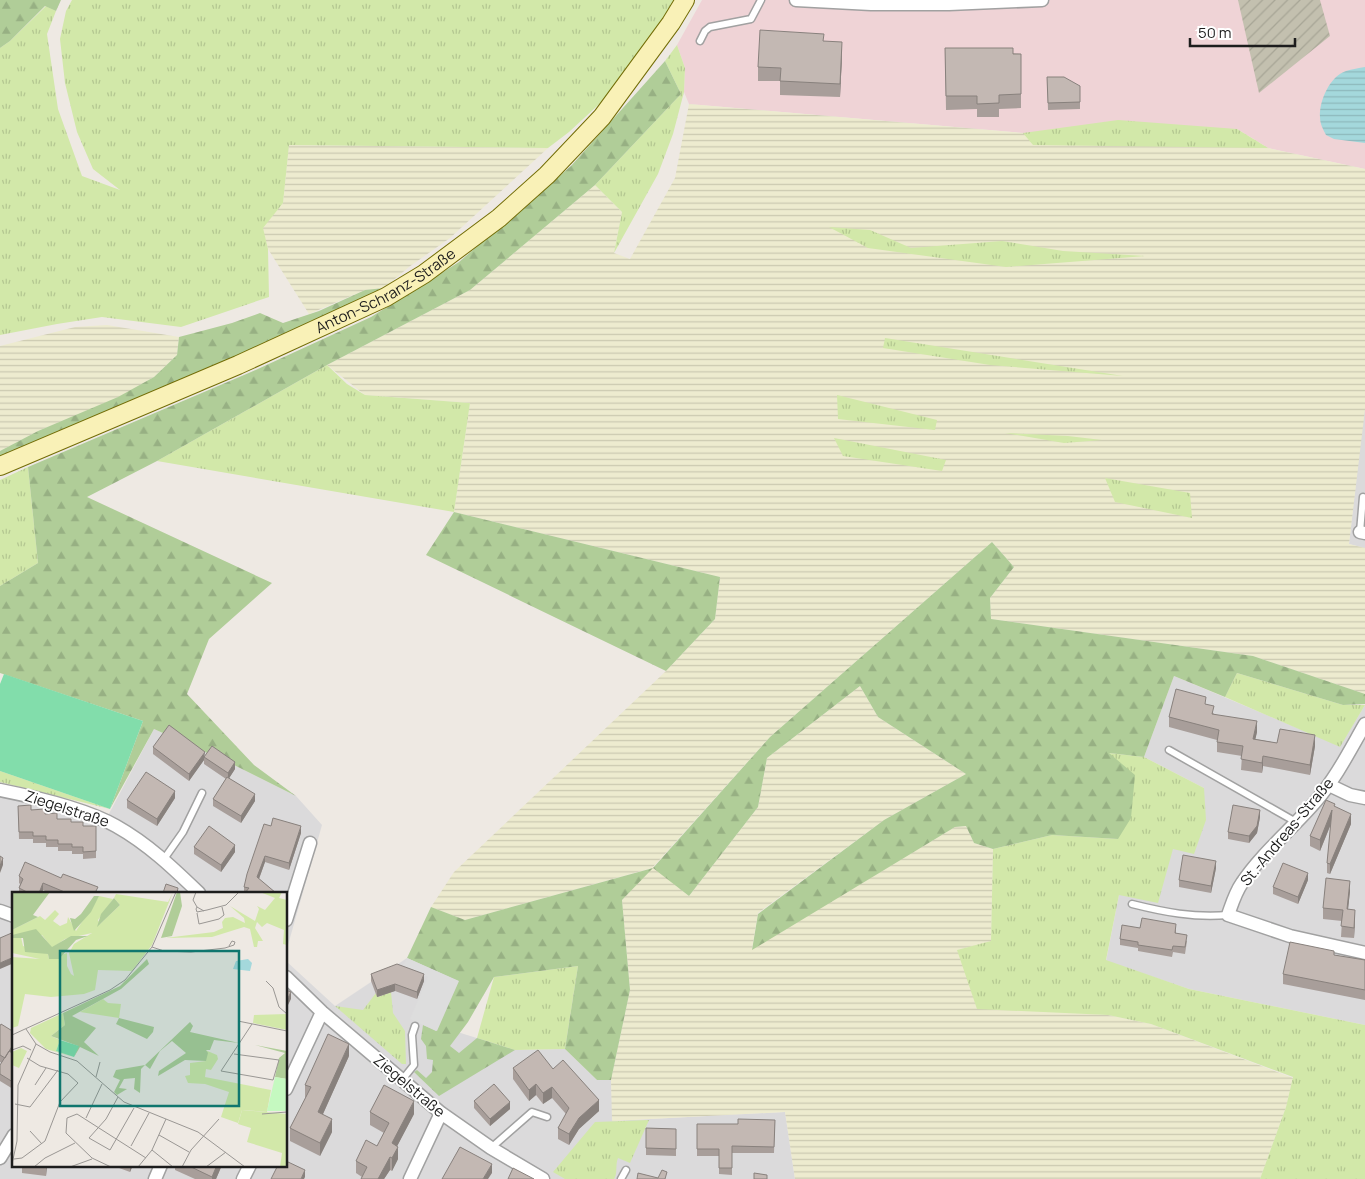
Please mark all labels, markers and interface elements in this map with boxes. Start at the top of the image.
scale bar [1190,15,1295,47]
text: 50 m [1198,22,1232,43]
street label: Anton-Schranz-Straße [312,243,460,338]
street label: St.-Andreas-Straße [1235,773,1338,890]
street label: Ziegelstraße [22,785,112,832]
inset map [12,892,288,1166]
street label: Ziegelstraße [369,1049,450,1122]

